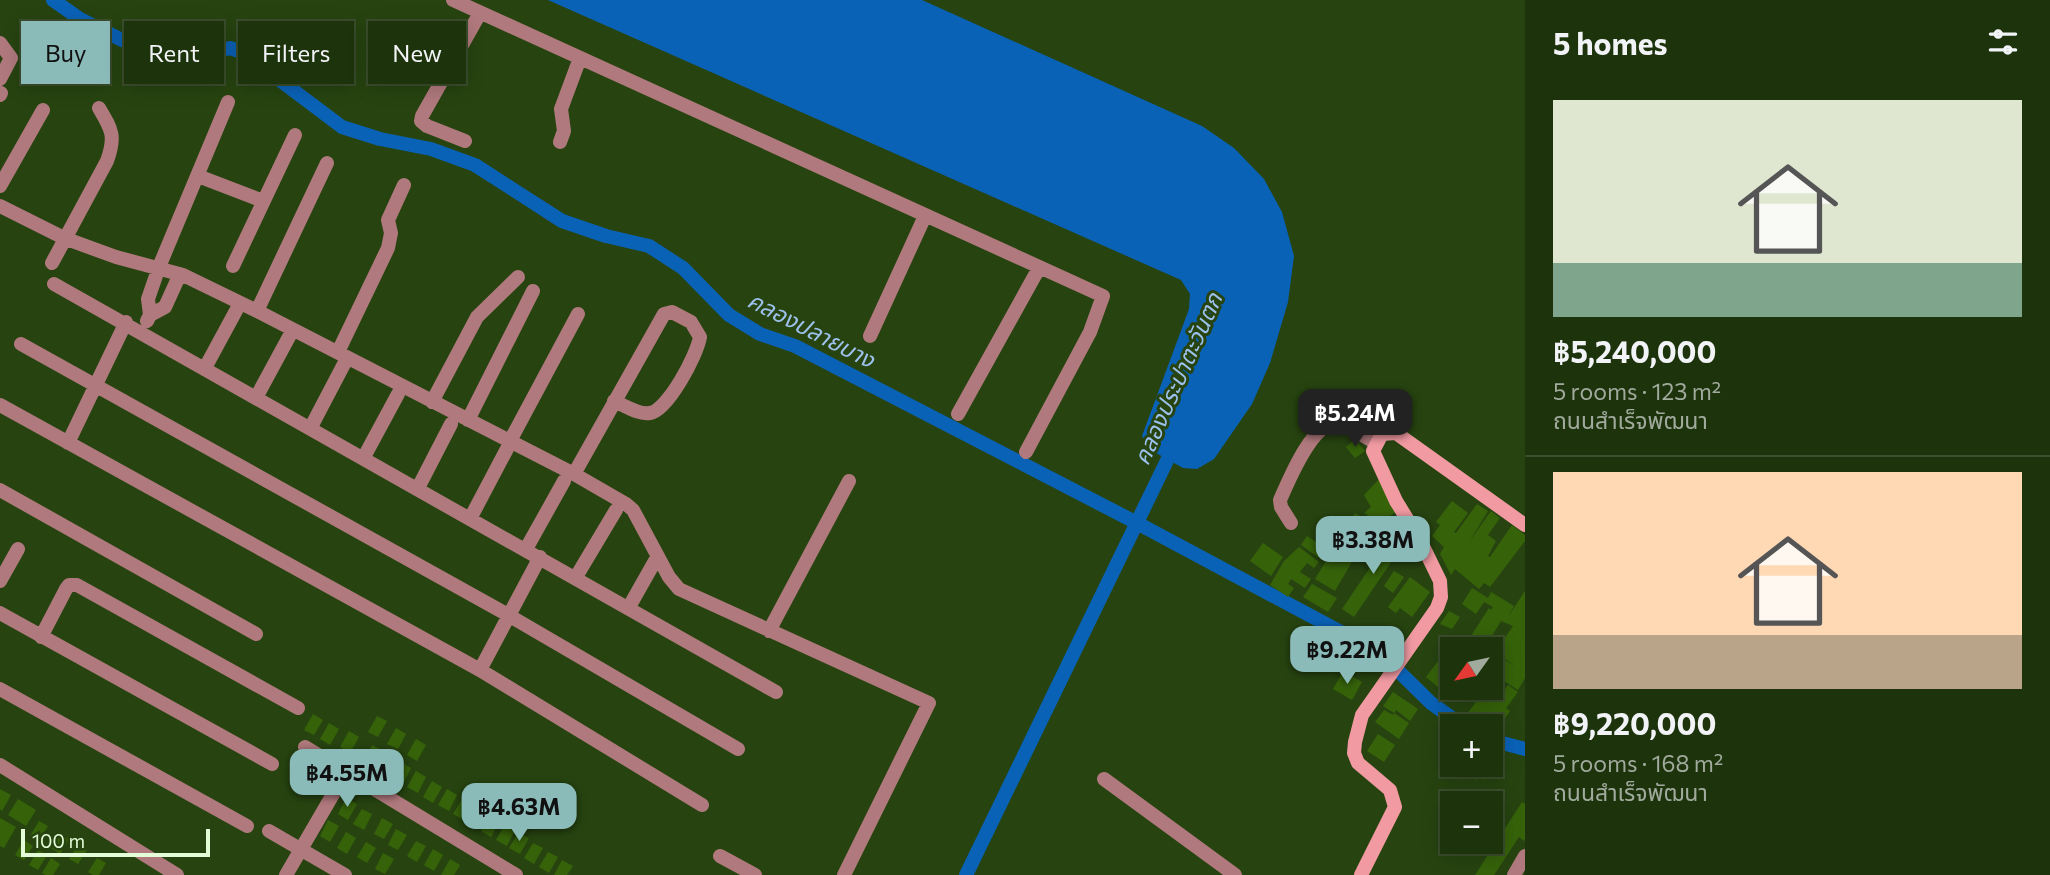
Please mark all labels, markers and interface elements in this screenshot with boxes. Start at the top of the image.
chip: Buy [21,21,110,84]
chip: Rent [124,21,224,84]
chip: Filters [238,21,354,84]
chip: New [368,21,466,84]
icon: filters [1984,23,2022,61]
text: 5 homes [1553,24,1667,61]
icon: home [1725,146,1851,272]
water label: คลองปลายบาง [743,285,881,374]
water label: คลองประปาตะวันตก [1127,287,1228,469]
text: ฿5,240,000 [1553,332,1716,369]
text: 5 rooms · 123 m² [1553,377,1721,405]
pin: ฿5.24M [1298,390,1412,449]
text: ฿5.24M [1314,398,1396,426]
text: ถนนสำเร็จพัฒนา [1553,406,1708,434]
pin: ฿3.38M [1316,516,1430,576]
icon: home [1725,518,1851,644]
text: ฿3.38M [1332,525,1414,553]
pin: ฿9.22M [1290,626,1404,686]
text: ฿9.22M [1306,635,1388,663]
north arrow [1440,637,1503,700]
map controls [1440,637,1503,854]
text: ฿9,220,000 [1553,704,1716,741]
button: + [1440,714,1503,777]
text: 5 rooms · 168 m² [1553,749,1723,777]
pin: ฿4.55M [290,750,404,809]
text: ฿4.55M [306,758,388,786]
text: ถนนสำเร็จพัฒนา [1553,778,1708,806]
pin: ฿4.63M [462,784,576,843]
button: − [1440,791,1503,854]
text: ฿4.63M [478,792,560,820]
scale bar [21,826,210,858]
text: 100 m [32,829,85,852]

